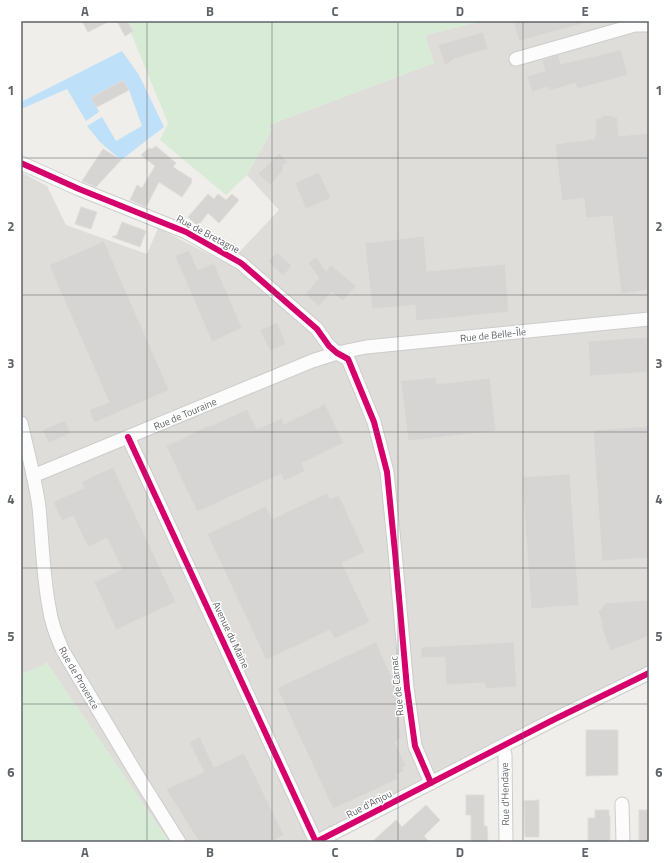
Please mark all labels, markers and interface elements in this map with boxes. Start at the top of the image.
text: A [81,1,89,21]
text: B [206,1,214,21]
text: C [331,1,339,21]
text: D [456,1,464,21]
text: E [581,1,589,21]
text: 1 [7,80,15,100]
text: 1 [655,80,663,100]
street label: Rue de Bretagne [174,211,242,257]
text: 2 [7,216,15,236]
text: 2 [655,216,663,236]
street label: Rue de Belle-Île [459,324,527,346]
text: 3 [7,353,15,373]
text: 3 [655,353,663,373]
street label: Rue de Touraine [151,394,219,434]
text: 4 [7,489,15,509]
text: 4 [655,489,663,509]
street label: Avenue du Maine [209,599,253,671]
text: 5 [7,626,15,646]
text: 5 [655,626,663,646]
street label: Rue de Provence [55,644,103,712]
street label: Rue de Carnac [386,655,408,717]
text: 6 [7,762,15,782]
street label: Rue d'Hendaye [497,762,513,826]
text: 6 [655,762,663,782]
street label: Rue d'Anjou [343,786,395,822]
text: A [81,842,89,862]
text: B [206,842,214,862]
text: C [331,842,339,862]
text: D [456,842,464,862]
text: E [581,842,589,862]

